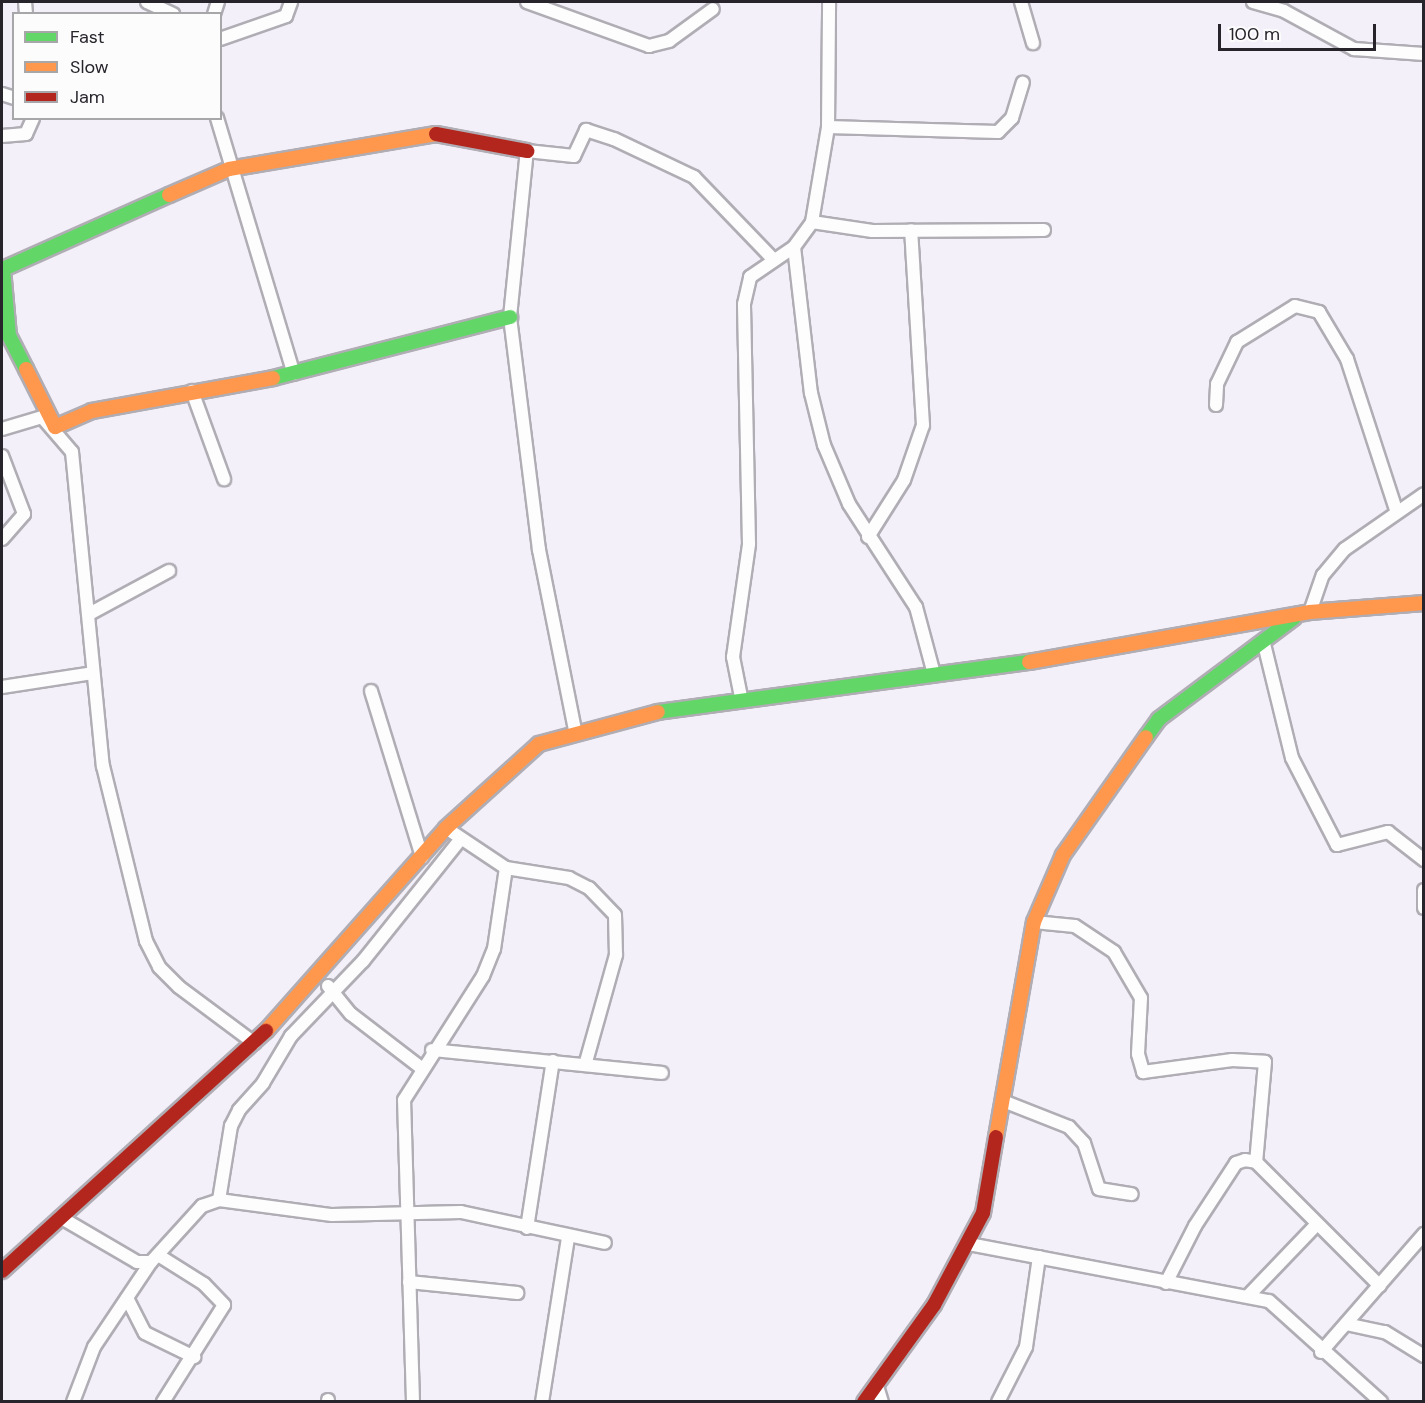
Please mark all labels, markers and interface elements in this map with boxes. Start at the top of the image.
legend [12,12,222,120]
scale bar [1221,12,1378,50]
text: 100 m [1229,22,1280,46]
text: Fast [70,25,105,49]
text: Slow [70,55,109,79]
text: Jam [70,85,105,109]

